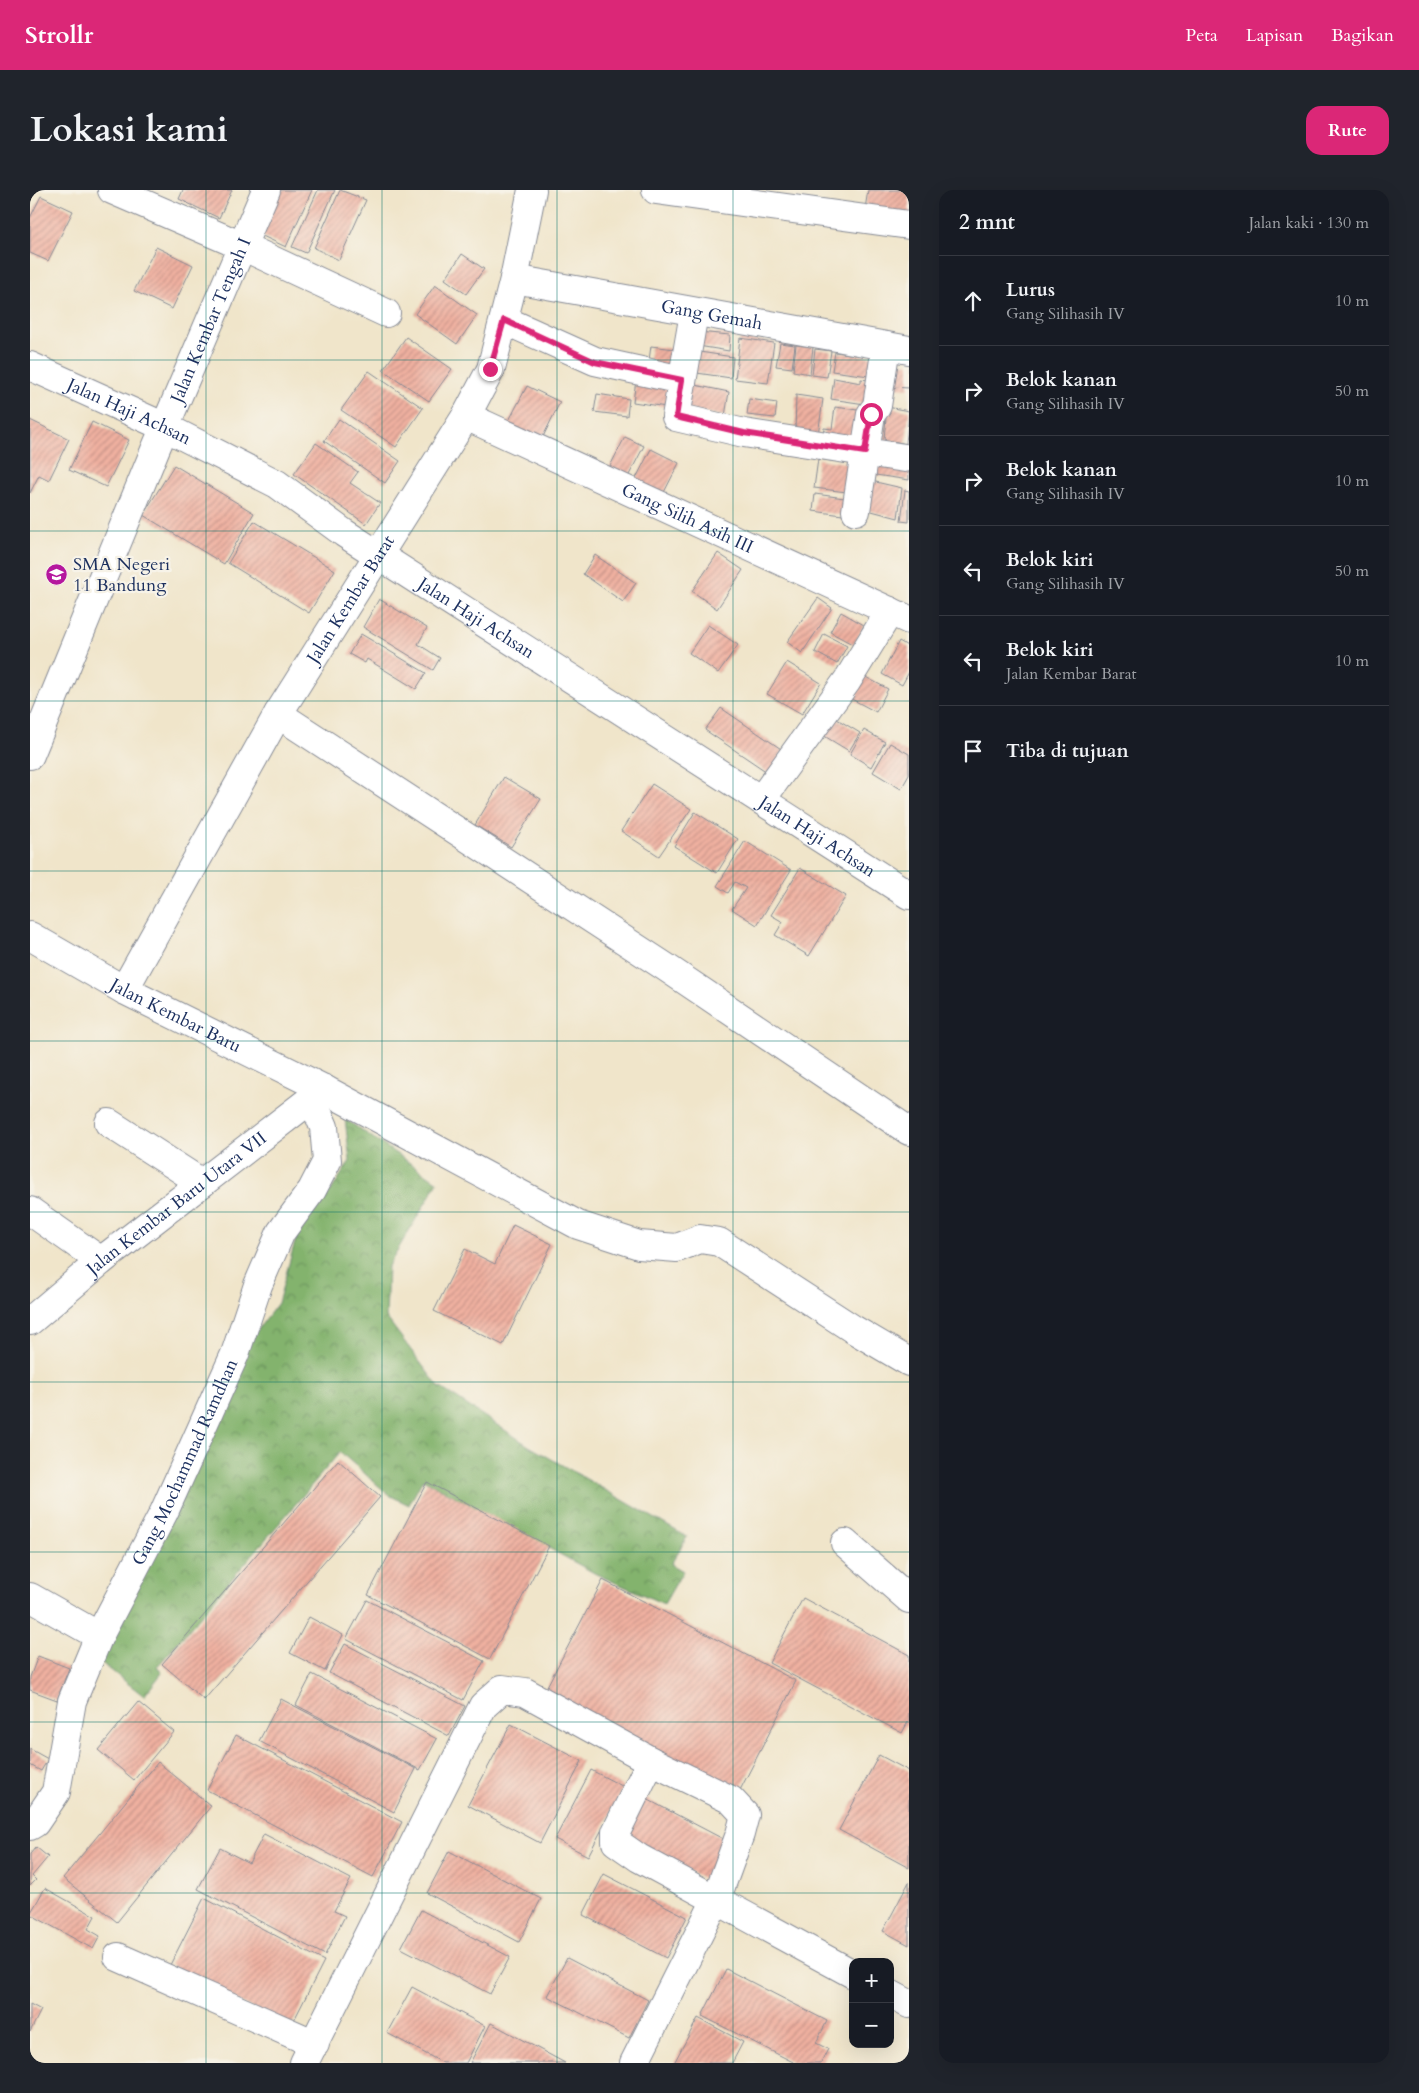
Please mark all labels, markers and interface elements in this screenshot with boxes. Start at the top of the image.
text: Strollr [25,19,93,52]
text: Peta [1186,23,1218,48]
text: Lapisan [1246,23,1303,48]
text: Bagikan [1331,23,1394,48]
text: Lokasi kami [30,106,228,154]
button: Rute [1306,106,1389,155]
text: 2 mnt [959,208,1015,237]
text: Jalan kaki · 130 m [1249,212,1369,234]
street label: Jalan Kembar Tengah I [163,234,257,409]
text: Lurus [1006,277,1055,303]
icon: ahead [959,287,987,315]
text: 10 m [1335,290,1369,312]
street label: Gang Gemah [659,294,765,336]
text: Gang Silihasih IV [1006,303,1125,325]
route end [479,358,502,381]
text: Belok kanan [1006,367,1117,393]
street label: Jalan Haji Achsan [60,371,196,452]
icon: right [959,377,987,405]
text: 50 m [1335,380,1369,402]
text: Gang Silihasih IV [1006,393,1125,415]
route start [860,403,883,426]
text: Belok kanan [1006,457,1117,483]
icon: right [959,467,987,495]
text: 10 m [1335,470,1369,492]
street label: Gang Silih Asih III [617,477,758,560]
text: Gang Silihasih IV [1006,483,1125,505]
street label: Jalan Kembar Barat [300,530,401,671]
text: Belok kiri [1006,547,1093,573]
place label: SMA Negeri 11 Bandung [73,552,170,598]
icon: left [959,557,987,585]
text: 50 m [1335,560,1369,582]
school or university icon: SMA Negeri 11 Bandung [45,562,69,586]
street label: Jalan Haji Achsan [410,570,540,665]
text: Gang Silihasih IV [1006,573,1125,595]
text: Belok kiri [1006,637,1093,663]
icon: left [959,647,987,675]
text: 10 m [1335,650,1369,672]
text: Jalan Kembar Barat [1006,663,1137,685]
icon: arrive [959,737,987,765]
text: Tiba di tujuan [1006,738,1129,764]
street label: Jalan Haji Achsan [751,788,881,884]
street label: Jalan Kembar Baru [103,971,245,1059]
street label: Jalan Kembar Baru Utara VII [79,1126,272,1283]
street label: Gang Mochammad Ramdhan [126,1354,244,1570]
map controls [849,1958,894,2048]
button: + [849,1958,894,2003]
button: − [849,2003,894,2048]

